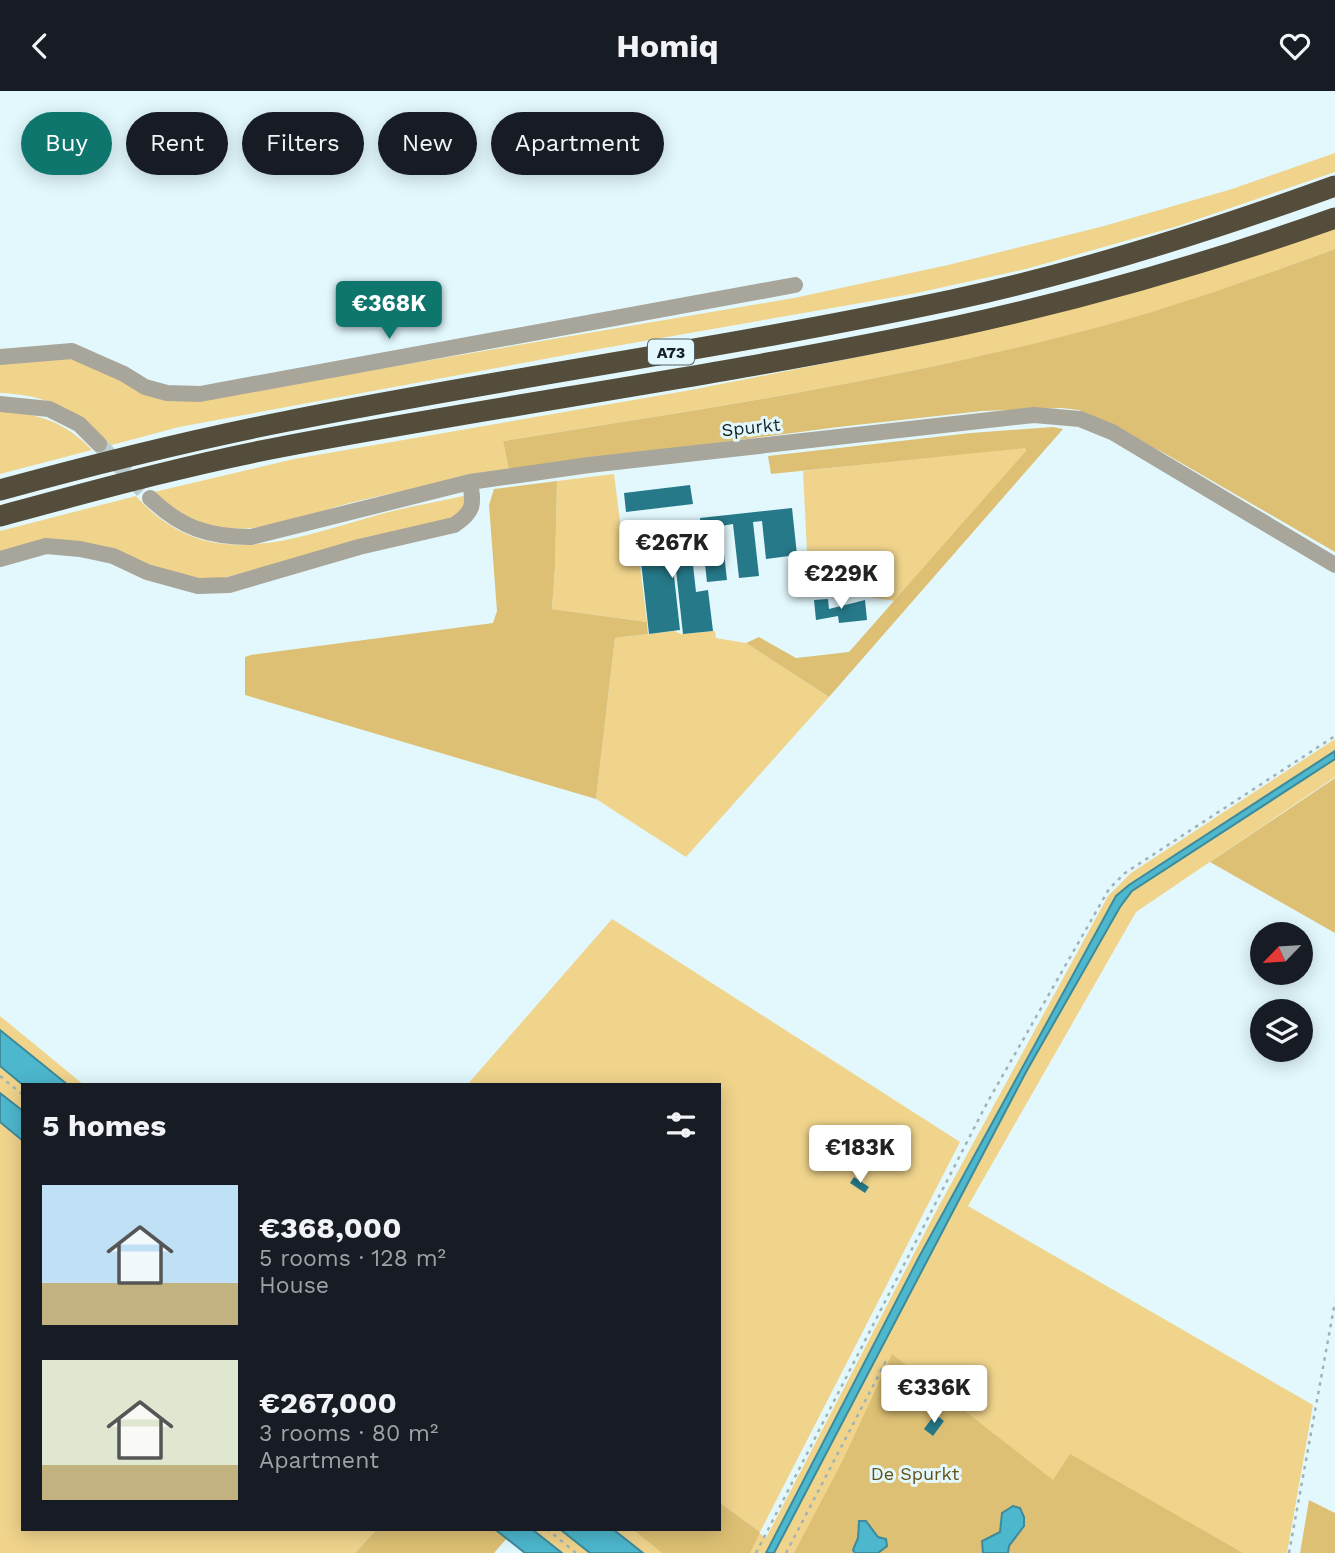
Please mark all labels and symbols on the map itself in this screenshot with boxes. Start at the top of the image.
pin: €368K [340,281,438,341]
road number: A73 [648,339,694,365]
street label: Spurkt [721,413,782,441]
pin: €267K [623,521,721,580]
pin: €229K [792,552,890,611]
north arrow [1250,922,1312,985]
pin: €183K [811,1125,909,1185]
pin: €336K [885,1365,983,1425]
park label: De Spurkt [871,1463,960,1484]

